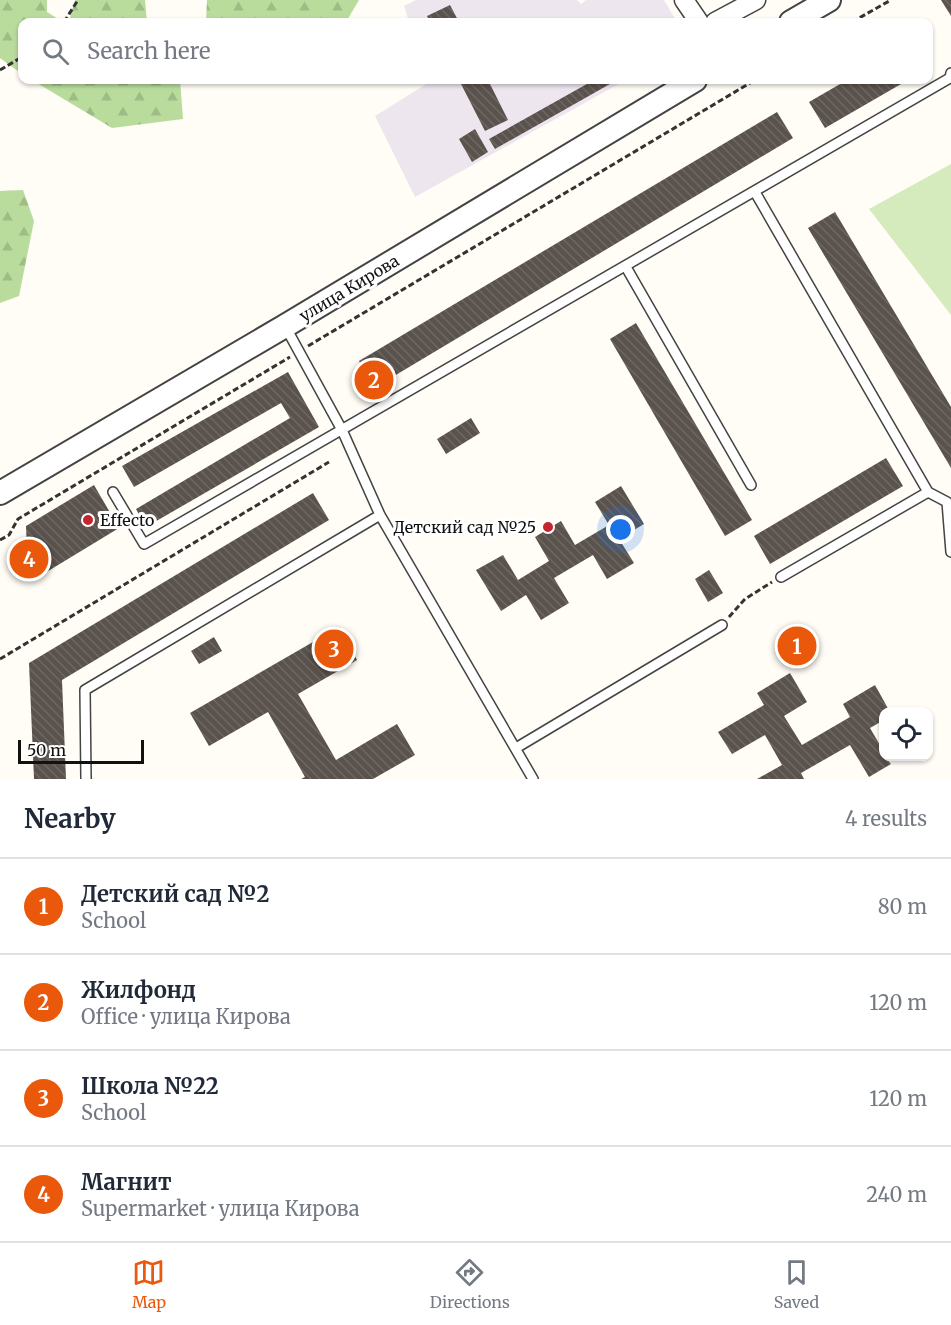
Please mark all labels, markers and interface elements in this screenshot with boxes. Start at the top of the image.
search box [18,18,933,84]
icon: search [39,35,72,68]
text: Search here [87,37,210,65]
street label: улица Кирова [295,250,403,326]
pin: 2 [354,358,394,403]
place label: Effecto [100,510,154,530]
marker: Effecto [81,513,95,527]
your location [606,515,635,544]
place label: Детский сад №25 [394,517,536,537]
marker: Детский сад №25 [541,520,555,534]
pin: 4 [9,536,48,582]
pin: 1 [778,624,816,668]
pin: 3 [314,626,354,672]
map controls [879,707,933,761]
button: locate [879,707,933,761]
scale bar [18,737,144,764]
text: 50 m [27,740,66,760]
text: Nearby [24,802,116,835]
text: 4 results [845,806,927,831]
text: Детский сад №2 [81,880,269,908]
text: 1 [39,894,48,919]
text: 80 m [878,894,927,919]
text: School [81,908,146,933]
text: Жилфонд [81,976,196,1004]
text: 2 [38,990,49,1015]
text: 120 m [869,990,927,1015]
text: Office · улица Кирова [81,1004,291,1029]
text: Школа №22 [81,1072,219,1100]
text: 3 [38,1086,49,1111]
text: 120 m [869,1086,927,1111]
text: School [81,1100,146,1125]
text: Магнит [81,1168,172,1196]
text: 4 [37,1182,50,1207]
text: 240 m [866,1182,927,1207]
text: Supermarket · улица Кирова [81,1196,360,1221]
tab: Map [132,1256,166,1312]
tab: Directions [430,1256,510,1312]
tab: Saved [774,1256,819,1312]

